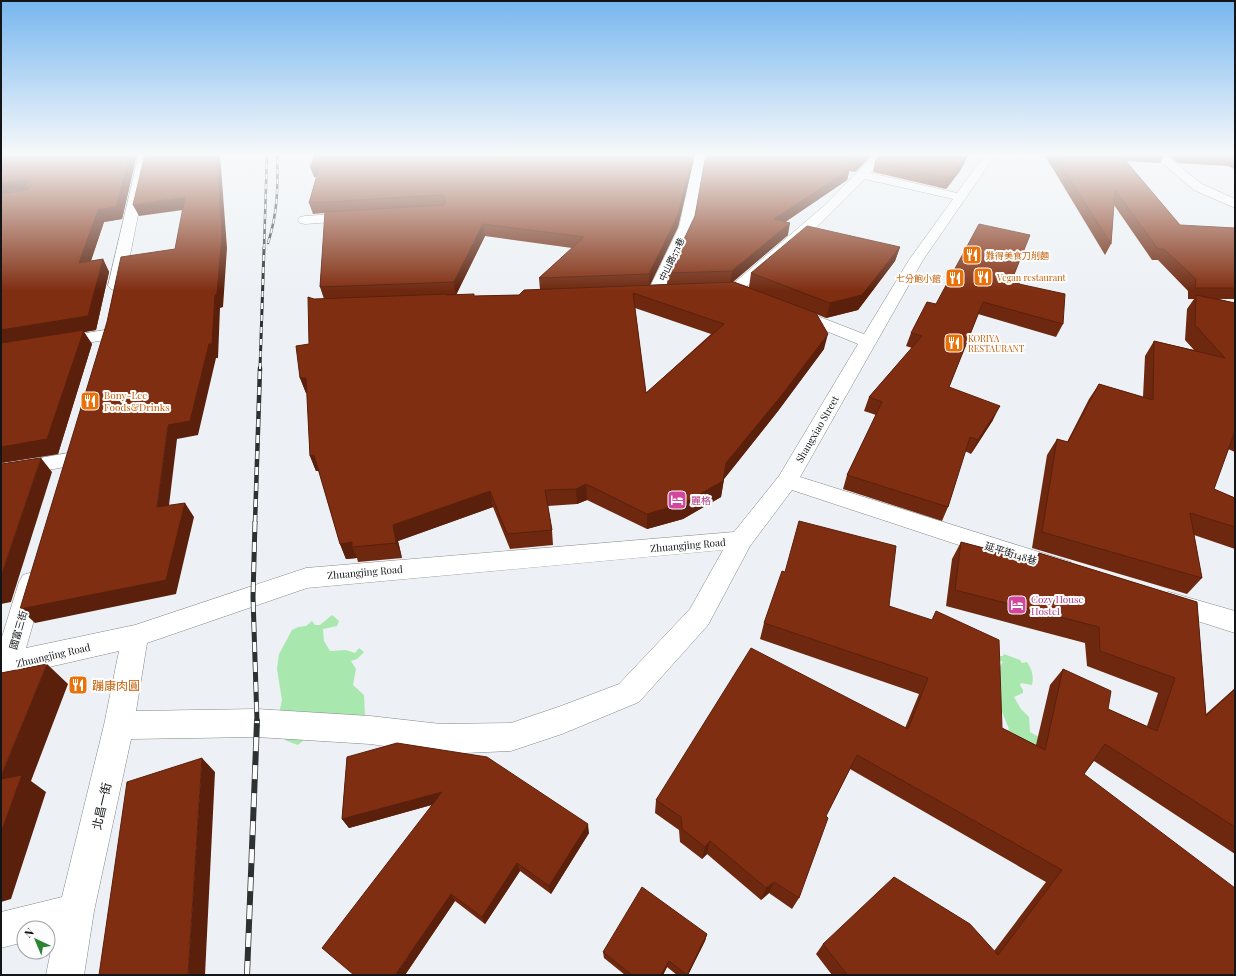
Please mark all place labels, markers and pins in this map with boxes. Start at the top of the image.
restaurant icon: 難得美食刀削麵 [961,244,983,266]
place label: 難得美食刀削麵 [986,249,1049,261]
restaurant icon: Vegan restaurant [972,266,994,288]
restaurant icon: 七分飽小館 [944,267,966,289]
place label: Vegan restaurant [996,271,1067,283]
place label: 七分飽小館 [896,272,941,284]
restaurant icon: KORIYA RESTAURANT [943,332,965,354]
place label: KORIYA RESTAURANT [968,332,1025,354]
place label: Bony-Lee Foods&Drinks [104,388,170,414]
restaurant icon: Bony-Lee Foods&Drinks [79,390,101,412]
hotel icon: 麗格 [666,489,688,511]
place label: 麗格 [691,493,711,507]
place label: Cozy House Hostel [1031,592,1084,618]
hotel icon: Cozy House Hostel [1006,594,1028,616]
restaurant icon: 蹦康肉圓 [67,674,89,696]
place label: 蹦康肉圓 [92,677,140,693]

